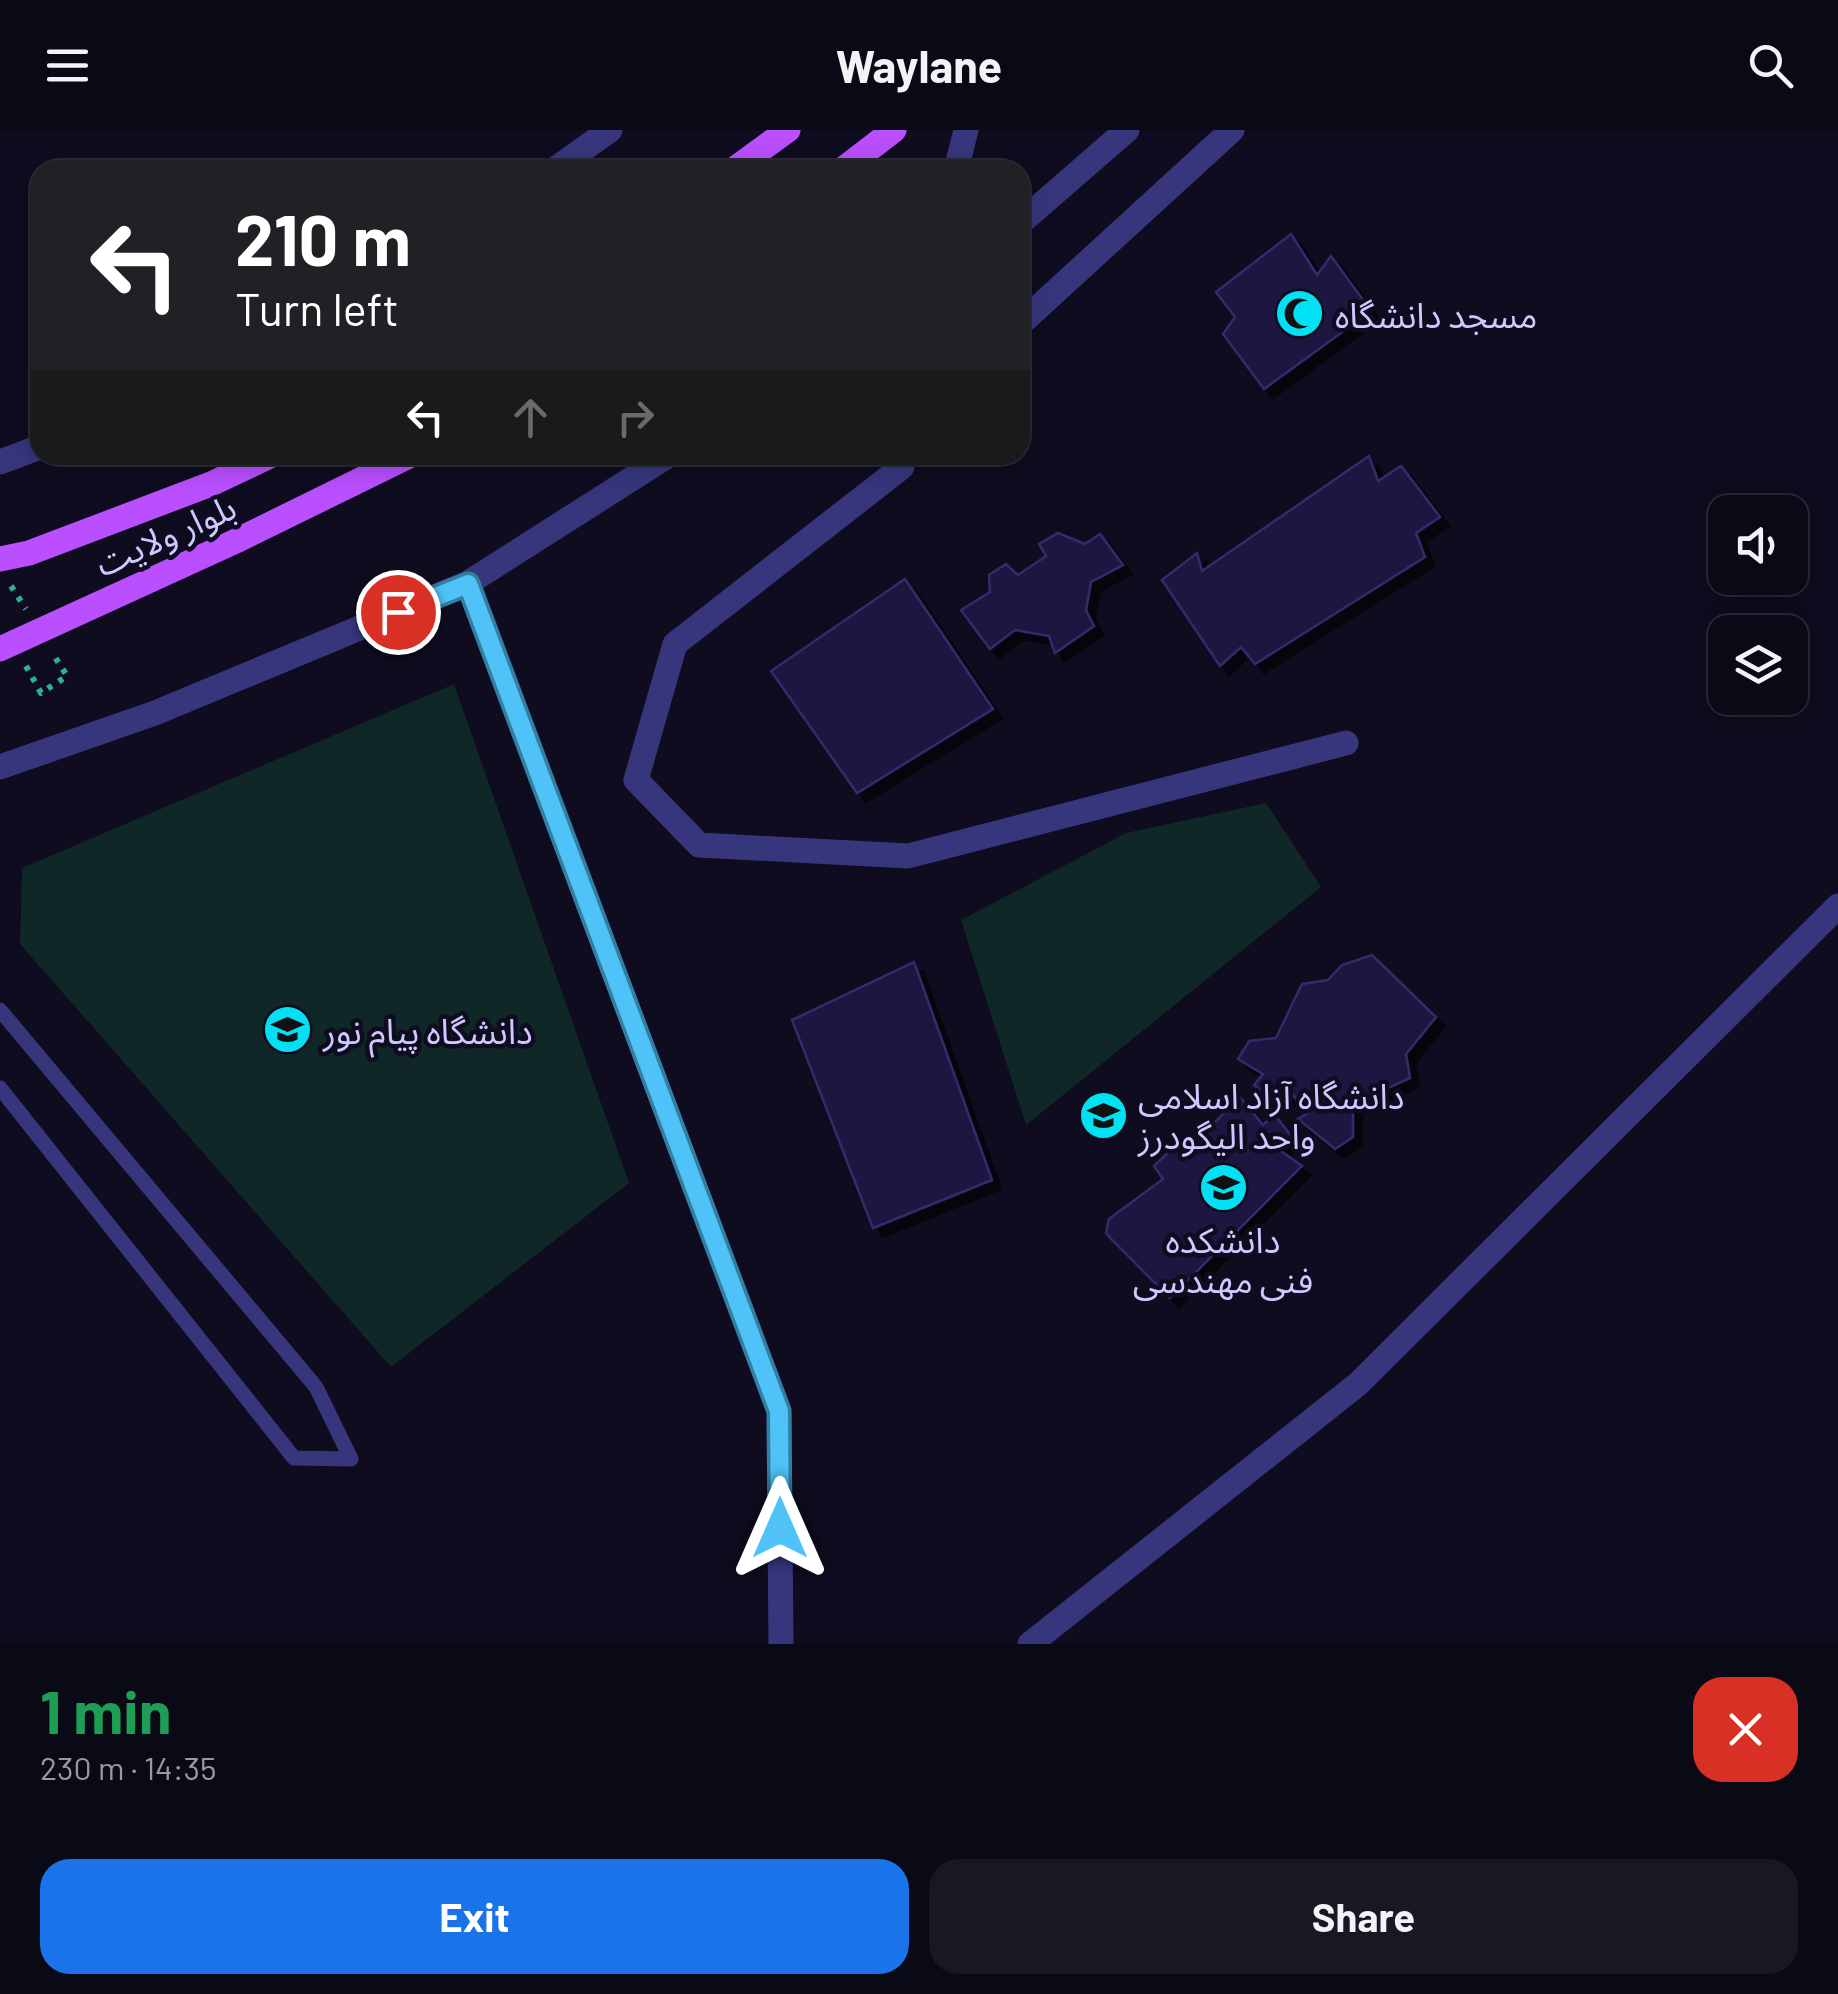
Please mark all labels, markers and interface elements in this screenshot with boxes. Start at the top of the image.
icon: menu [40,38,95,93]
text: Waylane [836,38,1002,92]
icon: search [1743,38,1798,93]
text: 210 m [235,196,411,280]
icon: left [70,200,200,330]
text: Turn left [235,281,399,335]
mosque icon: مسجد دانشگاه [1274,288,1326,340]
place label: مسجد دانشگاه [1335,293,1537,335]
icon: left [398,390,453,445]
icon: ahead [503,390,558,445]
icon: right [608,390,663,445]
street label: بلوار ولایت [88,484,243,585]
map controls [1708,495,1808,715]
button: sound [1708,495,1808,595]
pin [356,570,441,655]
icon: arrive [371,585,426,640]
button: layers [1708,615,1808,715]
school or university icon: دانشگاه پیام نور [262,1004,314,1056]
place label: دانشگاه پیام نور [322,1009,533,1058]
place label: دانشگاه آزاد اسلامی واحد الیگودرز [1137,1074,1404,1158]
school or university icon: دانشگاه آزاد اسلامی واحد الیگودرز [1077,1089,1129,1141]
school or university icon: دانشکده فنی مهندسی [1197,1161,1249,1213]
place label: دانشکده فنی مهندسی [1133,1218,1313,1301]
position arrow [728,1476,832,1580]
text: 1 min [40,1674,171,1746]
button: close [1693,1677,1798,1782]
text: 230 m · 14:35 [40,1748,217,1786]
button: Exit [40,1859,909,1974]
button: Share [929,1859,1798,1974]

